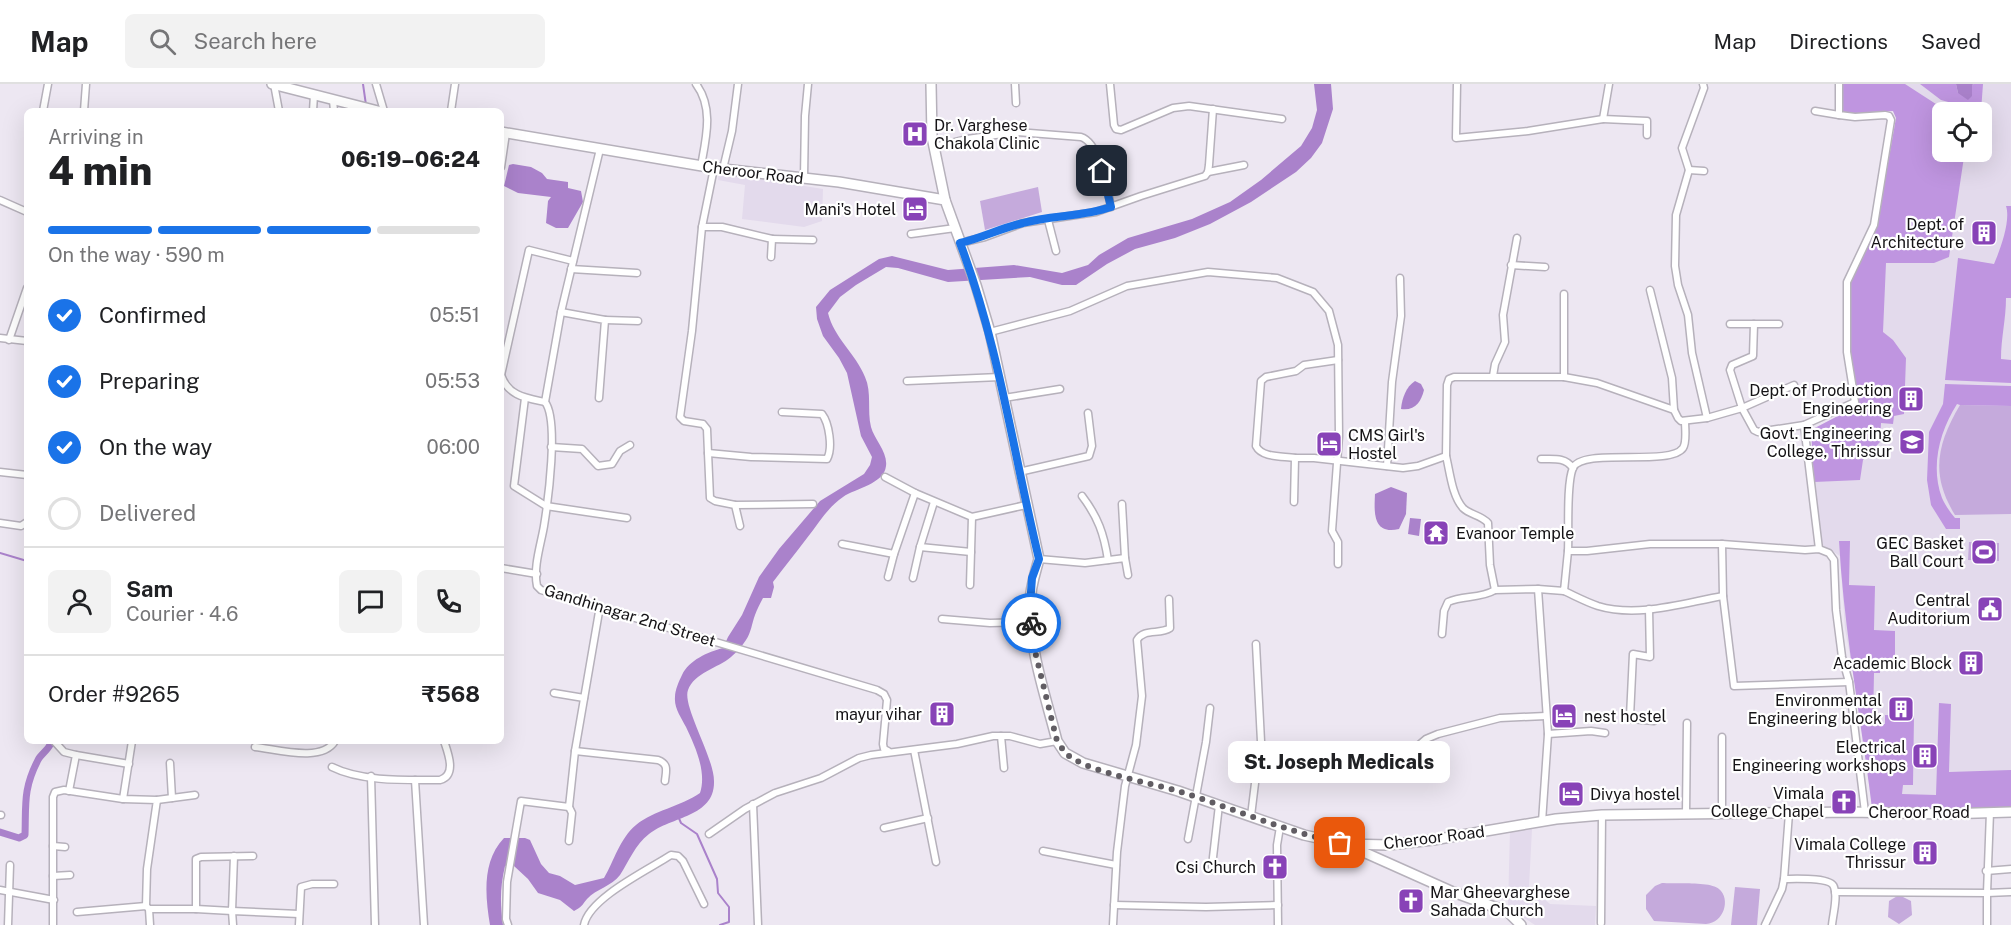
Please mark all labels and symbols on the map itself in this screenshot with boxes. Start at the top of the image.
place label: Dr. Varghese Chakola Clinic [934,116,1040,153]
hospital icon: Dr. Varghese Chakola Clinic [900,119,930,149]
pin [1076,145,1127,196]
street label: Cheroor Road [701,157,804,188]
hotel icon: Mani's Hotel [900,194,930,224]
place label: Mani's Hotel [805,200,896,219]
place label: Dept. of Architecture [1871,215,1964,252]
building icon: Dept. of Architecture [1969,218,1999,248]
place label: Dept. of Production Engineering [1749,381,1892,418]
building icon: Dept. of Production Engineering [1896,384,1926,414]
place label: Govt. Engineering College, Thrissur [1760,424,1892,461]
place label: CMS Girl's Hostel [1348,426,1425,463]
school or university icon: Govt. Engineering College, Thrissur [1897,427,1927,457]
hotel icon: CMS Girl's Hostel [1314,429,1344,459]
temple icon: Evanoor Temple [1421,518,1451,548]
place label: Evanoor Temple [1456,524,1574,543]
place label: GEC Basket Ball Court [1876,534,1964,571]
sports icon: GEC Basket Ball Court [1969,537,1999,567]
street label: Gandhinagar 2nd Street [542,580,718,651]
place label: Central Auditorium [1887,591,1970,628]
courier [1001,593,1061,653]
public building icon: Central Auditorium [1975,594,2005,624]
building icon: Academic Block [1956,648,1986,678]
place label: Academic Block [1833,654,1952,673]
place label: Environmental Engineering block [1748,691,1882,728]
building icon: Environmental Engineering block [1886,694,1916,724]
building icon: mayur vihar [927,699,957,729]
hotel icon: nest hostel [1549,701,1579,731]
place label: mayur vihar [835,705,922,724]
place label: nest hostel [1584,707,1666,726]
place label: Electrical Engineering workshops [1732,738,1906,775]
callout: St. Joseph Medicals [1229,741,1451,783]
building icon: Electrical Engineering workshops [1910,741,1940,771]
hotel icon: Divya hostel [1556,779,1586,809]
place label: Vimala College Chapel [1711,784,1824,821]
place label: Divya hostel [1590,785,1681,804]
church icon: Vimala College Chapel [1829,787,1859,817]
street label: Cheroor Road [1868,803,1970,822]
pin [1314,817,1365,868]
street label: Cheroor Road [1383,822,1486,853]
place label: Vimala College Thrissur [1794,835,1906,872]
building icon: Vimala College Thrissur [1910,838,1940,868]
church icon: Csi Church [1260,852,1290,882]
place label: Csi Church [1175,858,1256,877]
place label: Mar Gheevarghese Sahada Church [1430,883,1570,920]
church icon: Mar Gheevarghese Sahada Church [1396,886,1426,916]

